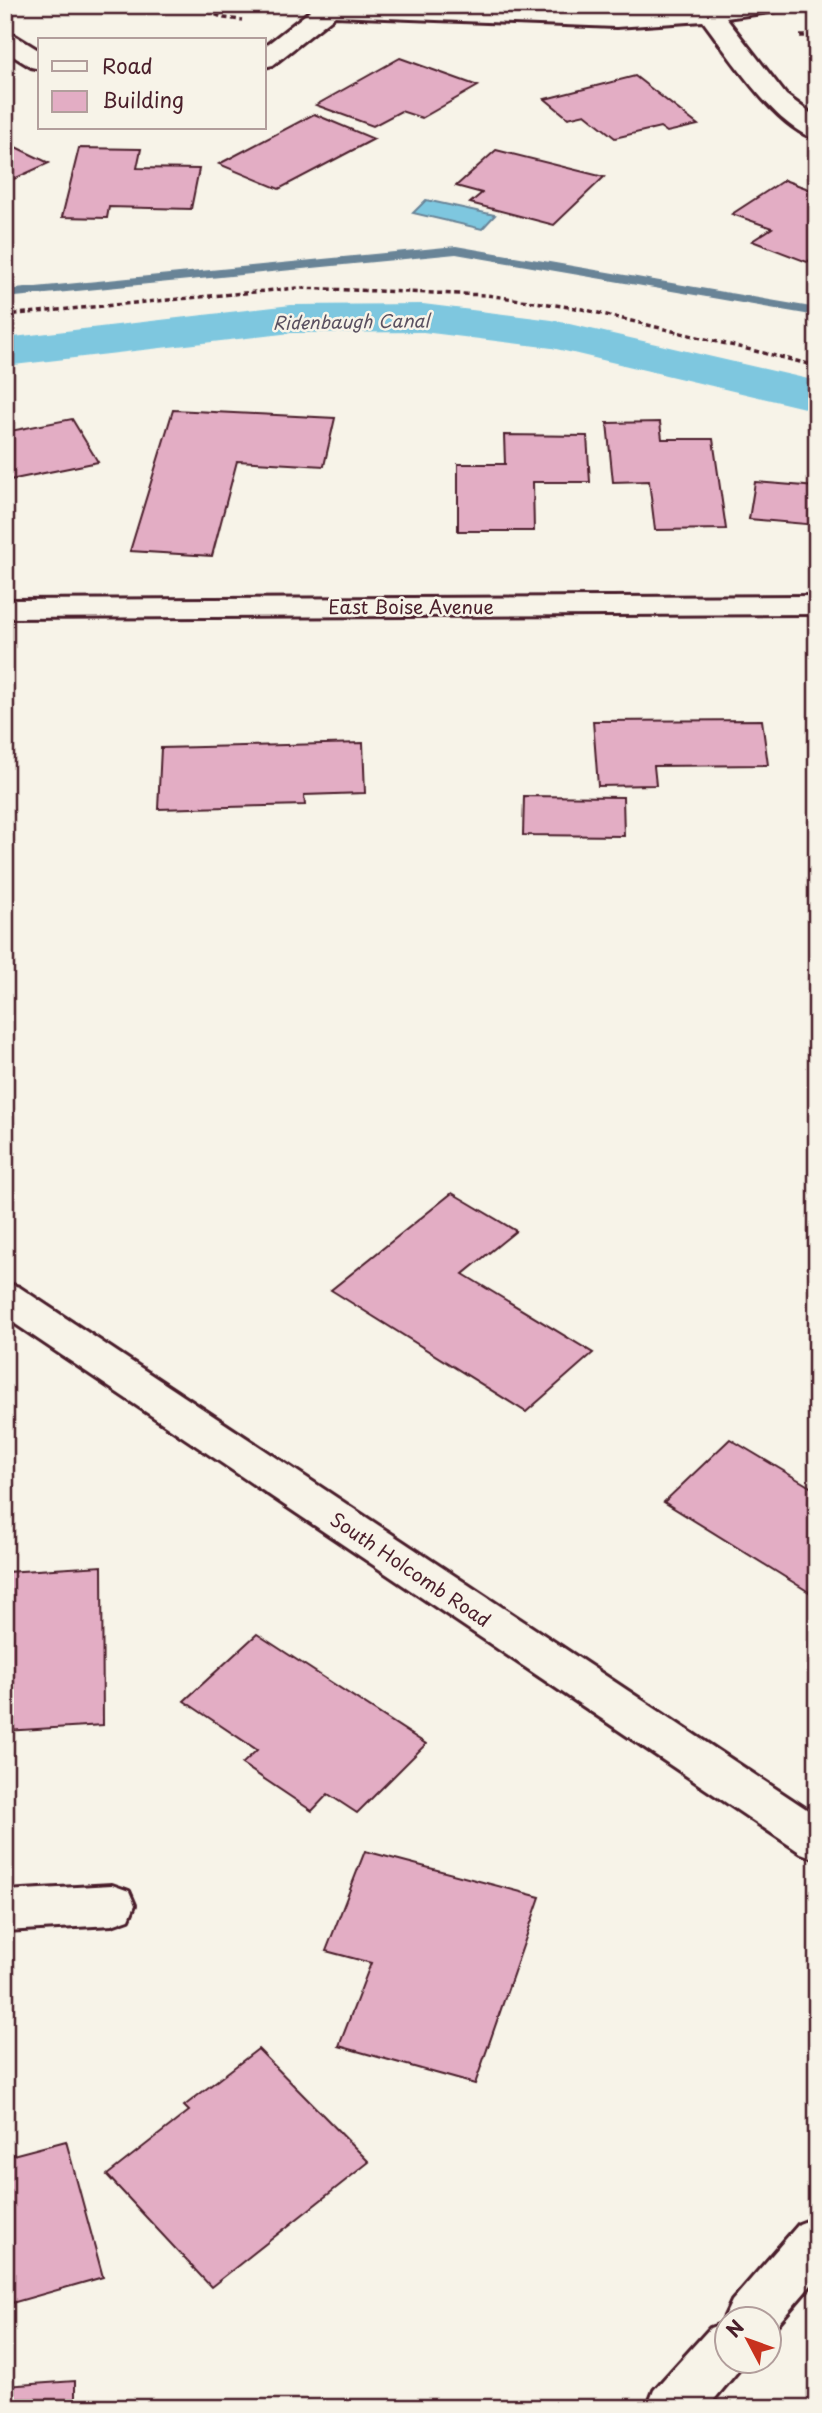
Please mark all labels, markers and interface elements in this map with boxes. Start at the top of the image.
legend [38,38,266,130]
text: Road [102,49,153,81]
text: Building [102,83,184,115]
water label: Ridenbaugh Canal [272,306,433,336]
street label: East Boise Avenue [328,592,494,620]
street label: South Holcomb Road [325,1505,497,1633]
north arrow [714,2304,784,2374]
text: N [719,2313,750,2343]

